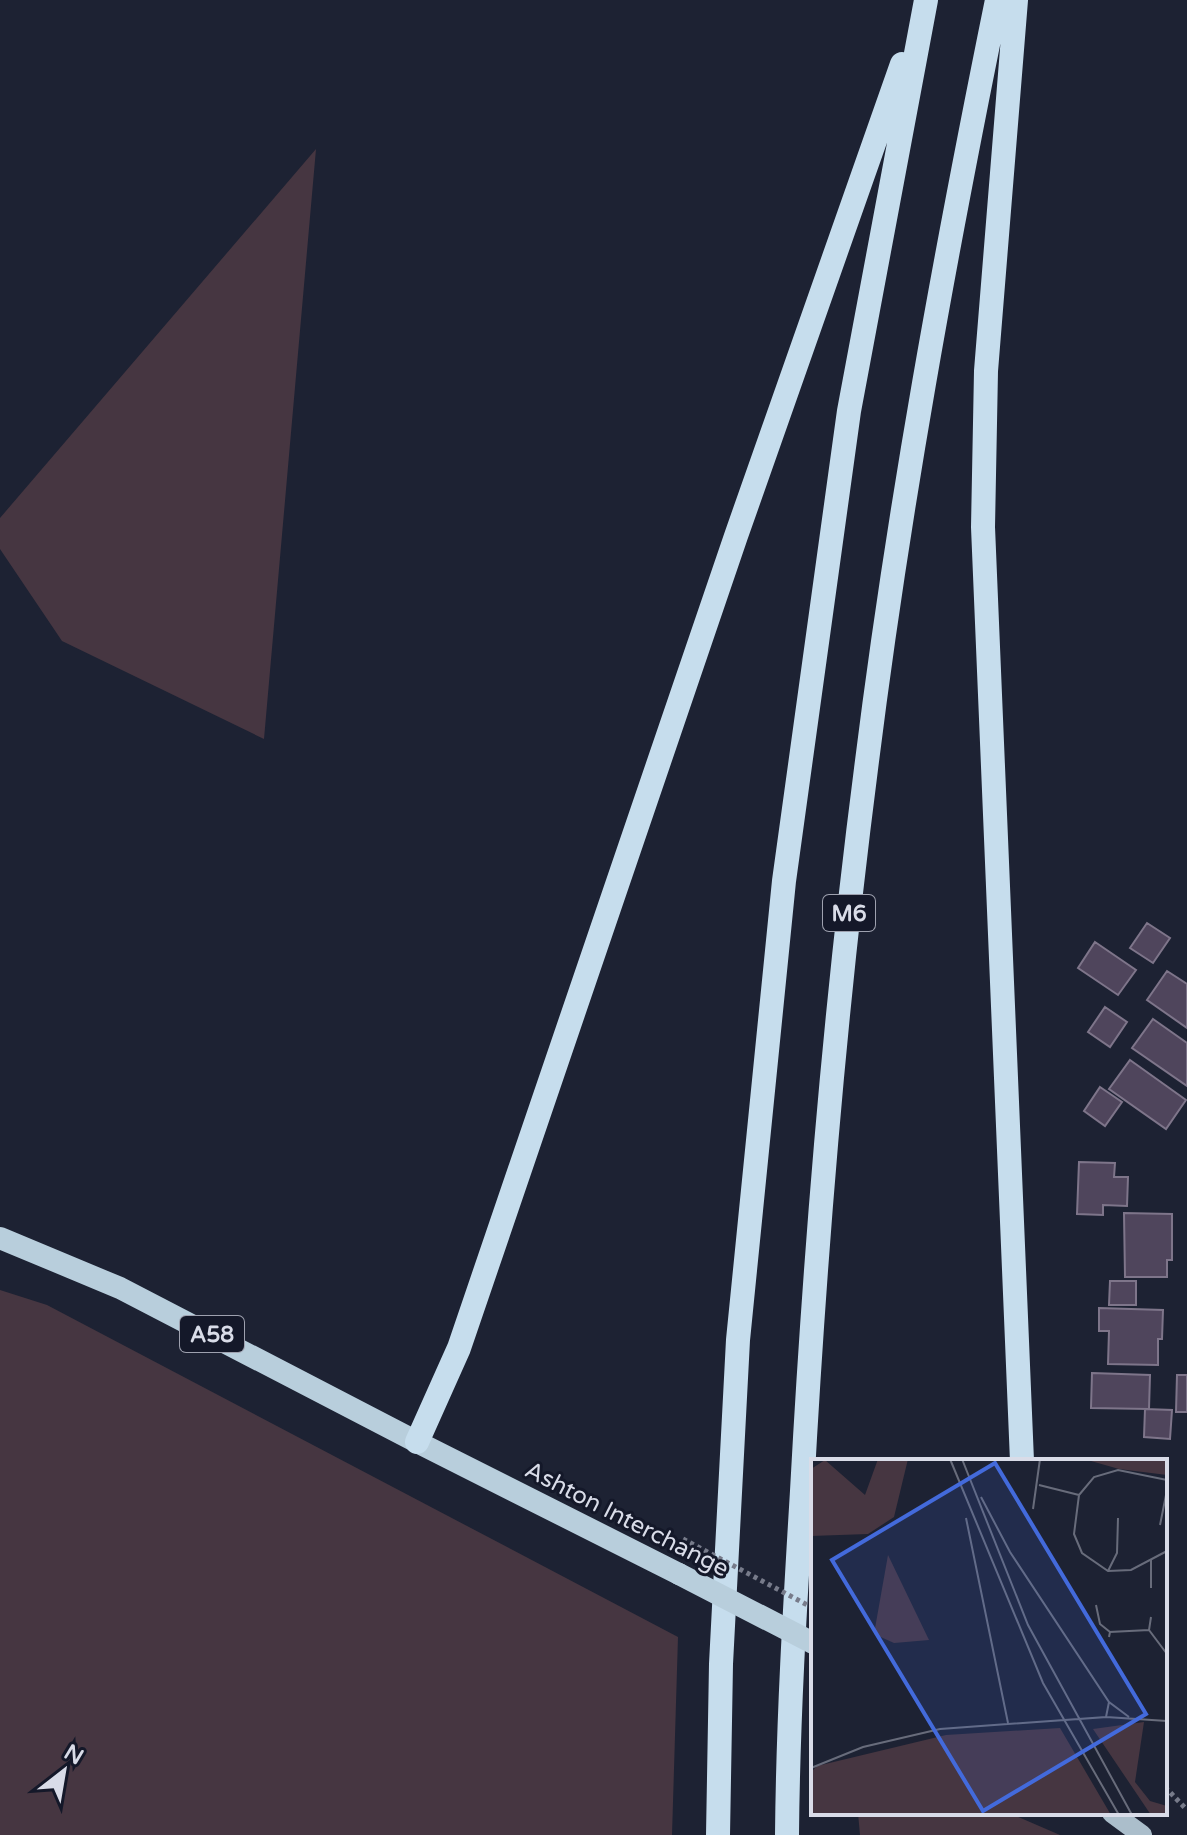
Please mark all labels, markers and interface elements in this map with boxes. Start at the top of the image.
road number: M6 [823,895,875,931]
road number: A58 [180,1316,244,1352]
street label: Ashton Interchange [520,1455,734,1583]
inset map [811,1459,1167,1815]
north arrow [24,1731,104,1811]
text: N [60,1739,88,1770]

